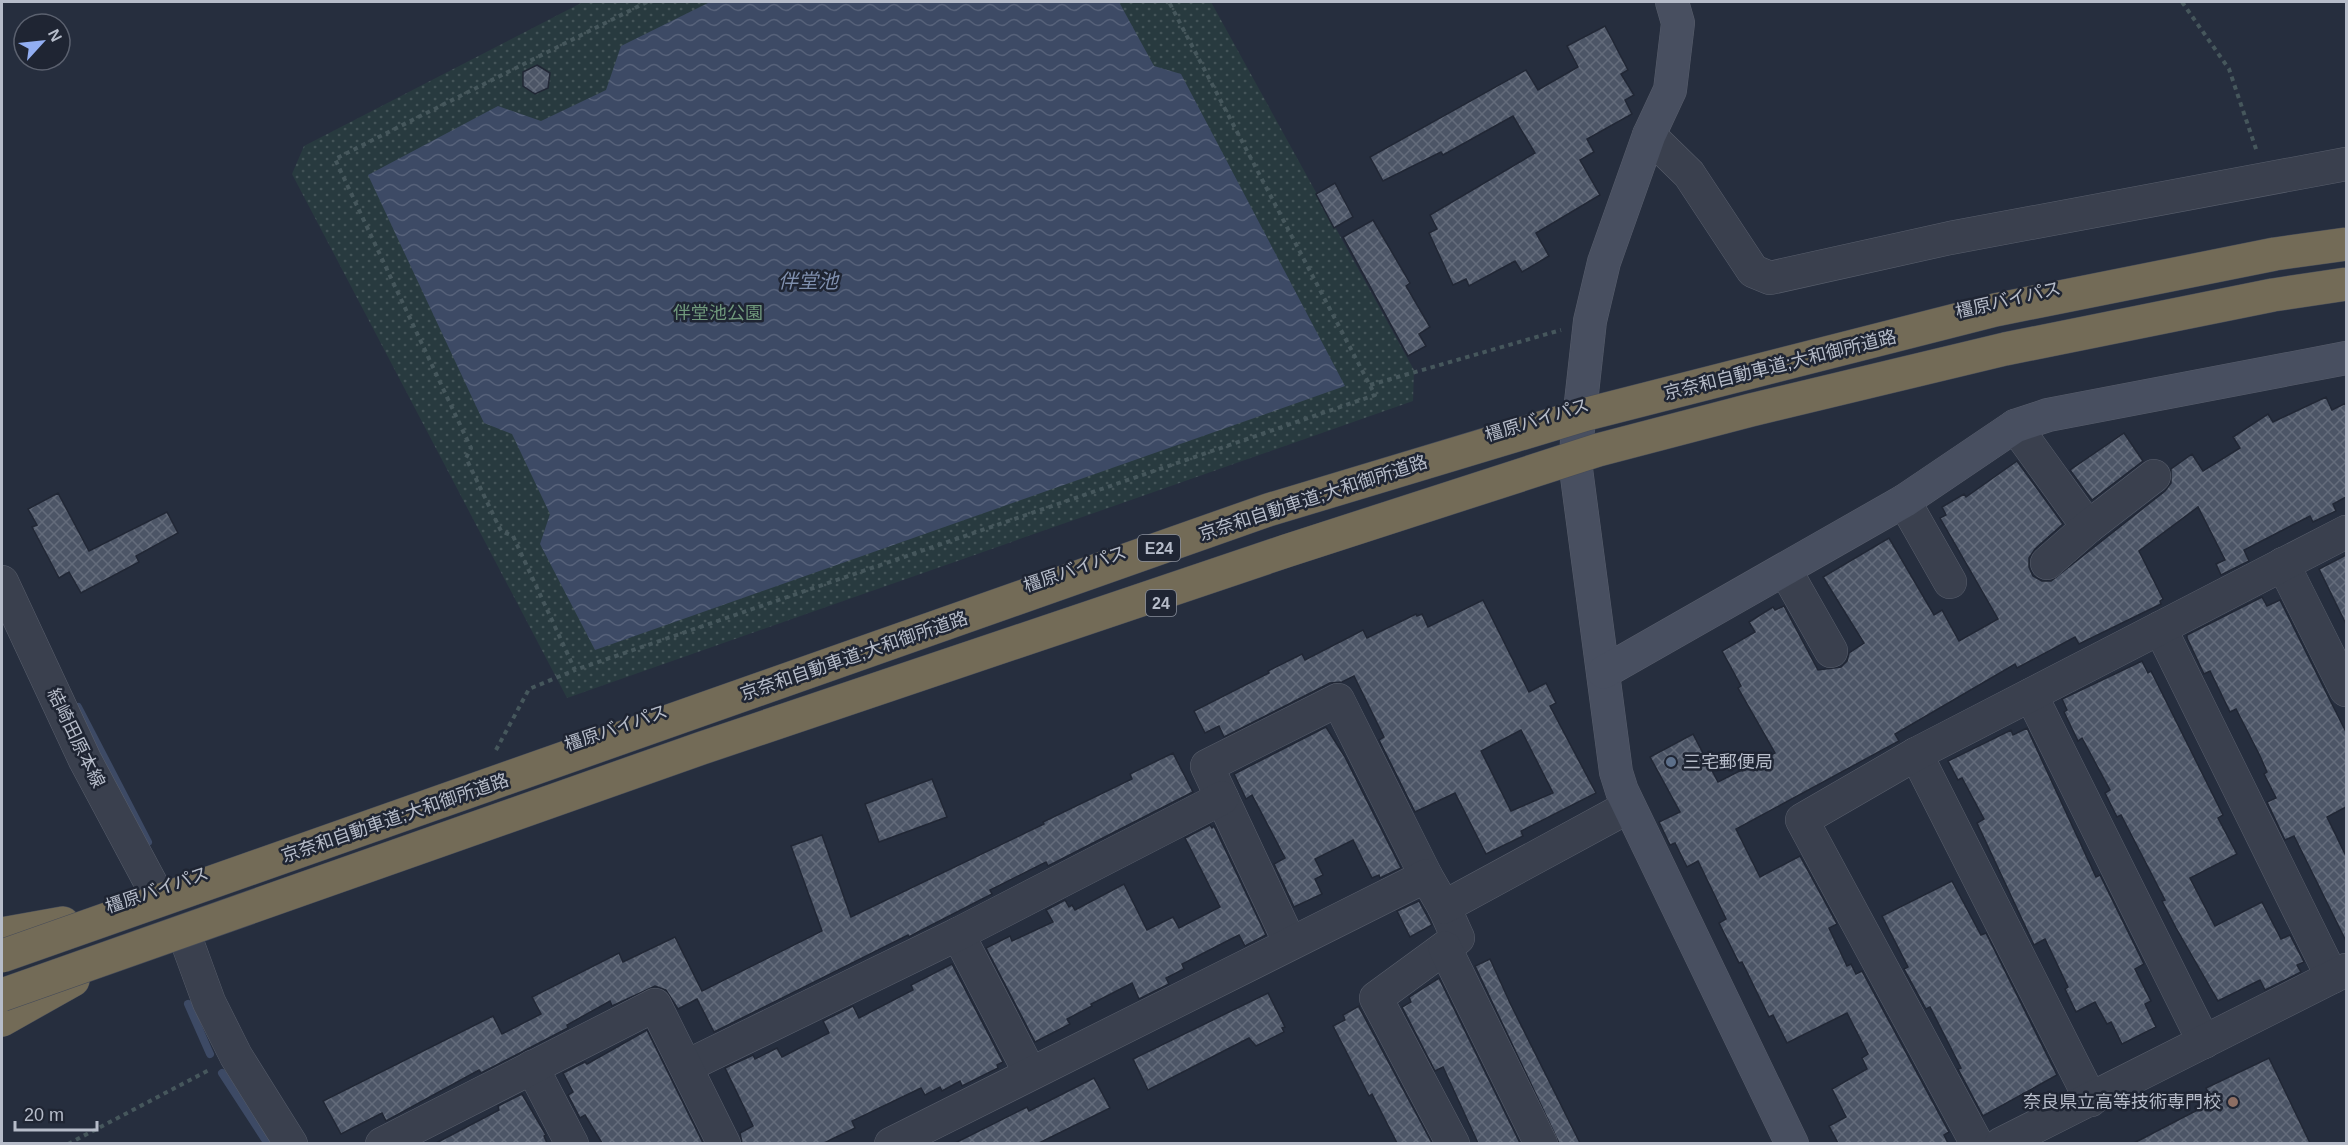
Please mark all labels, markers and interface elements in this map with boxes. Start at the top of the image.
north arrow [12,12,72,72]
text: N [45,26,65,44]
water label: 伴堂池 [778,270,840,292]
street label: 橿原バイパス [1953,278,2063,322]
park label: 伴堂池公園 [673,303,763,323]
street label: 京奈和自動車道;大和御所道路 [1662,326,1898,404]
street label: 橿原バイパス [1483,395,1591,445]
street label: 京奈和自動車道;大和御所道路 [1196,452,1430,544]
road number: E24 [1138,535,1180,561]
street label: 橿原バイパス [1021,542,1129,596]
road number: 24 [1146,590,1176,616]
street label: 京奈和自動車道;大和御所道路 [738,608,970,704]
street label: 結崎田原本線 [43,685,109,791]
street label: 橿原バイパス [562,701,670,755]
place label: 三宅郵便局 [1683,752,1773,772]
marker: 三宅郵便局 [1664,755,1678,769]
street label: 京奈和自動車道;大和御所道路 [279,770,511,866]
street label: 橿原バイパス [103,863,211,917]
place label: 奈良県立高等技術専門校 [2023,1092,2221,1112]
scale bar [15,1094,98,1132]
marker: 奈良県立高等技術専門校 [2226,1095,2240,1109]
text: 20 m [24,1105,64,1125]

